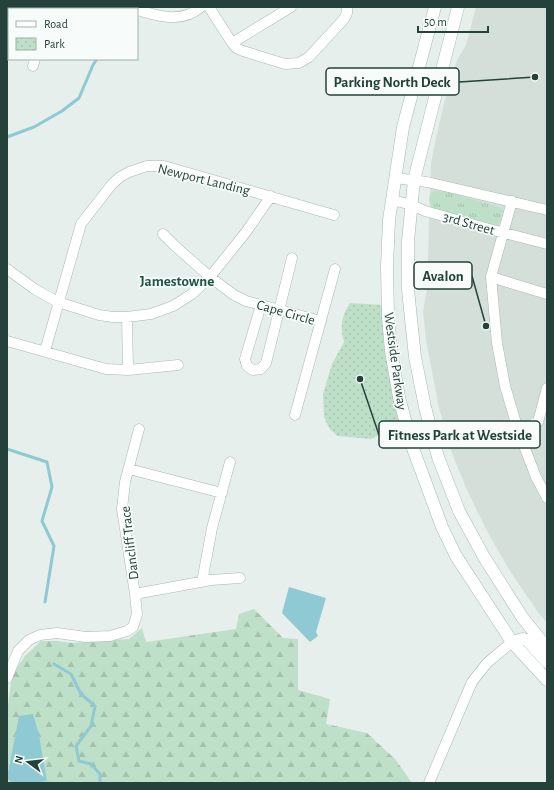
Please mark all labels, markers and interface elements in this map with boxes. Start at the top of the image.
legend [8,8,138,60]
scale bar [418,8,488,34]
text: 50 m [424,16,447,28]
text: Road [44,18,68,30]
text: Park [44,38,65,50]
callout: Parking North Deck [326,68,459,95]
text: Parking North Deck [333,75,451,90]
street label: Newport Landing [156,162,251,198]
street label: 3rd Street [441,210,497,238]
callout: Avalon [414,262,472,289]
text: Avalon [422,269,464,284]
district label: Jamestowne [140,274,214,289]
street label: Cape Circle [255,298,317,328]
street label: Westside Parkway [381,312,409,411]
callout: Fitness Park at Westside [379,421,540,448]
text: Fitness Park at Westside [388,428,532,443]
street label: Dancliff Trace [119,505,141,581]
north arrow [8,742,48,782]
text: N [13,754,25,765]

